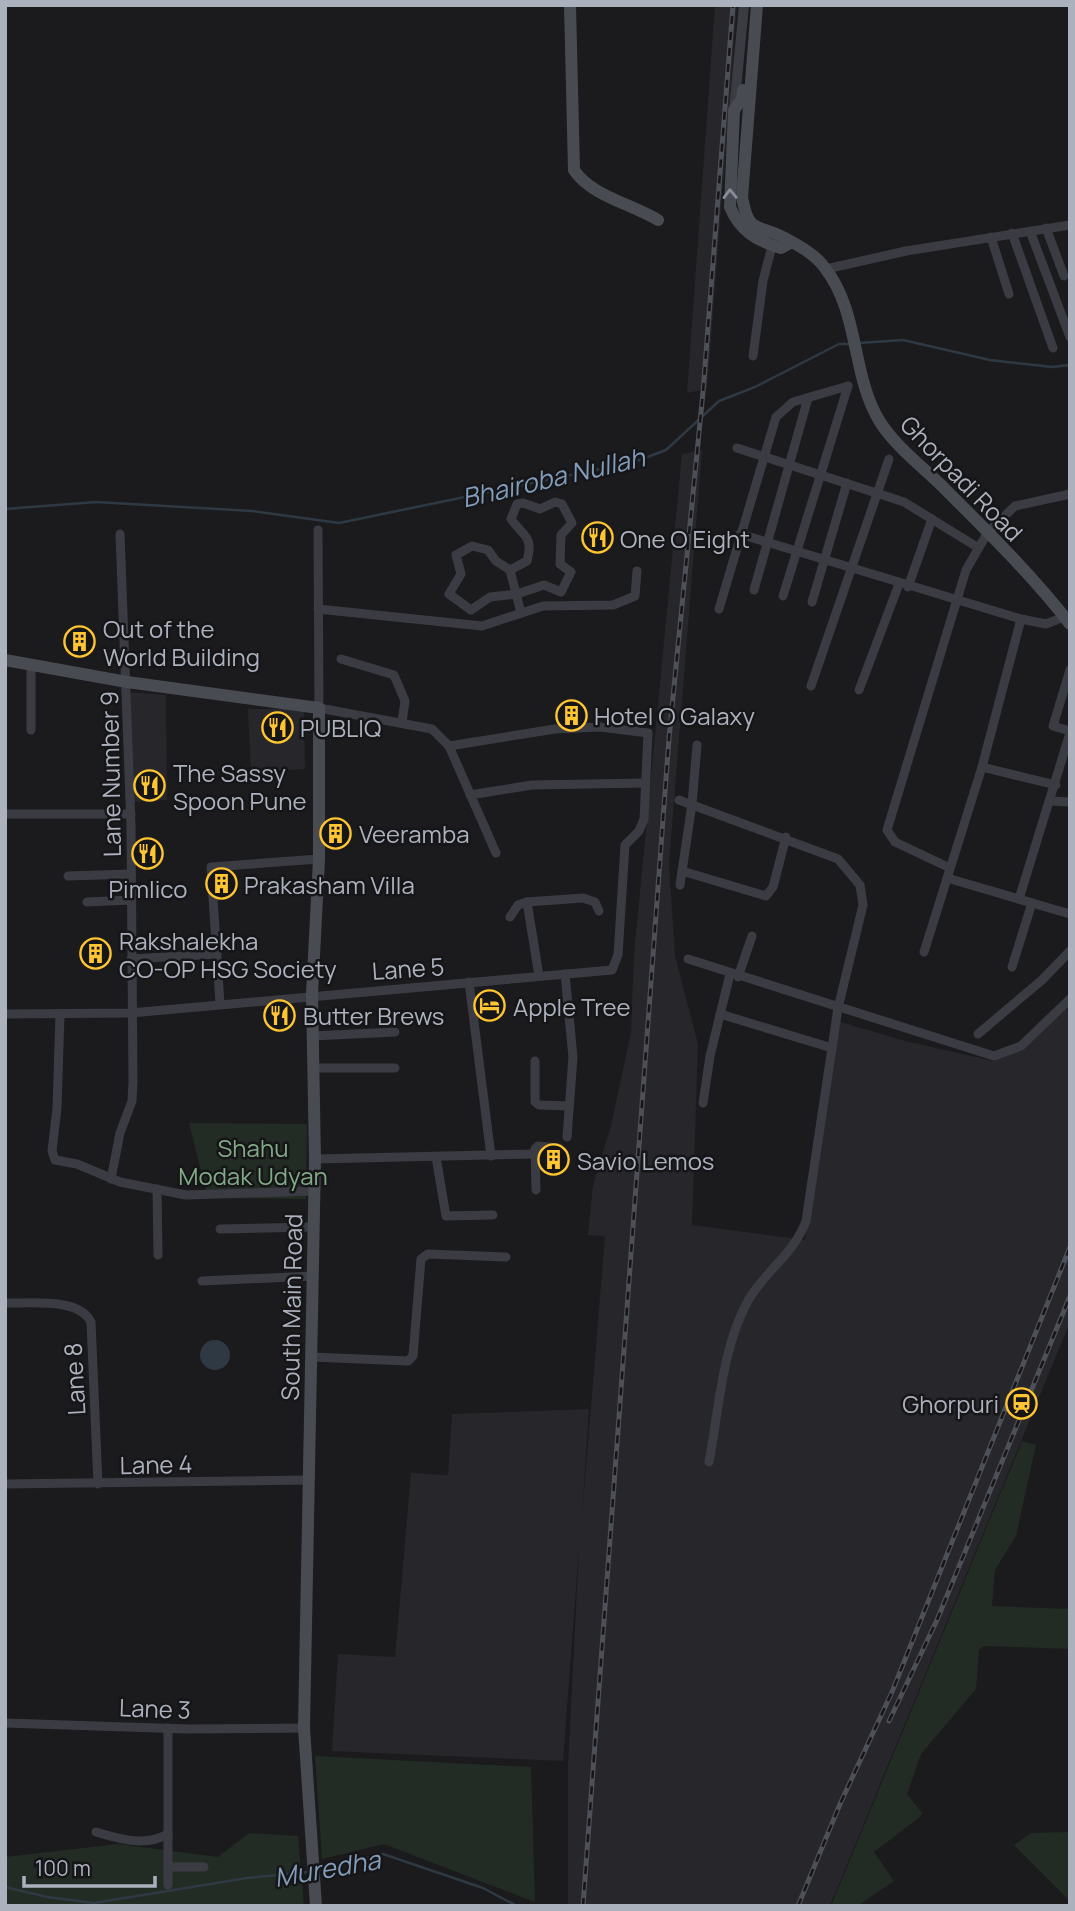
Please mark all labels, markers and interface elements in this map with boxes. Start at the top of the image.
one-way arrow [722,188,738,198]
street label: Ghorpadi Road [893,408,1031,548]
water label: Bhairoba Nullah [458,438,650,516]
restaurant icon: One O Eight [580,521,614,555]
place label: One O Eight [620,522,750,555]
place label: Out of the World Building [103,612,260,673]
building icon: Out of the World Building [63,625,97,659]
street label: Lane Number 9 [92,691,128,857]
building icon: Hotel O Galaxy [554,698,588,732]
place label: Hotel O Galaxy [594,699,755,732]
restaurant icon: PUBLIQ [260,710,294,744]
place label: PUBLIQ [300,711,381,744]
place label: The Sassy Spoon Pune [173,756,306,817]
restaurant icon: The Sassy Spoon Pune [133,769,167,803]
building icon: Veeramba [319,816,353,850]
place label: Veeramba [359,817,470,850]
restaurant icon: Pimlico [131,837,165,871]
building icon: Prakasham Villa [204,867,238,901]
place label: Prakasham Villa [244,868,415,901]
place label: Pimlico [109,872,187,905]
place label: Rakshalekha CO-OP HSG Society [119,924,337,985]
building icon: Rakshalekha CO-OP HSG Society [79,937,113,971]
street label: Lane 5 [371,949,445,987]
hotel icon: Apple Tree [473,989,507,1023]
place label: Apple Tree [513,990,631,1023]
restaurant icon: Butter Brews [263,998,297,1032]
place label: Butter Brews [303,999,444,1032]
park label: Shahu Modak Udyan [178,1131,328,1192]
building icon: Savio Lemos [537,1143,571,1177]
place label: Savio Lemos [577,1144,714,1177]
street label: South Main Road [273,1213,309,1401]
street label: Lane 8 [56,1342,92,1416]
station icon: Ghorpuri [1005,1386,1039,1420]
place label: Ghorpuri [902,1387,999,1420]
street label: Lane 4 [119,1447,193,1481]
street label: Lane 3 [119,1690,191,1726]
water label: Muredha [271,1841,384,1895]
scale bar [24,1844,156,1888]
text: 100 m [35,1854,91,1882]

